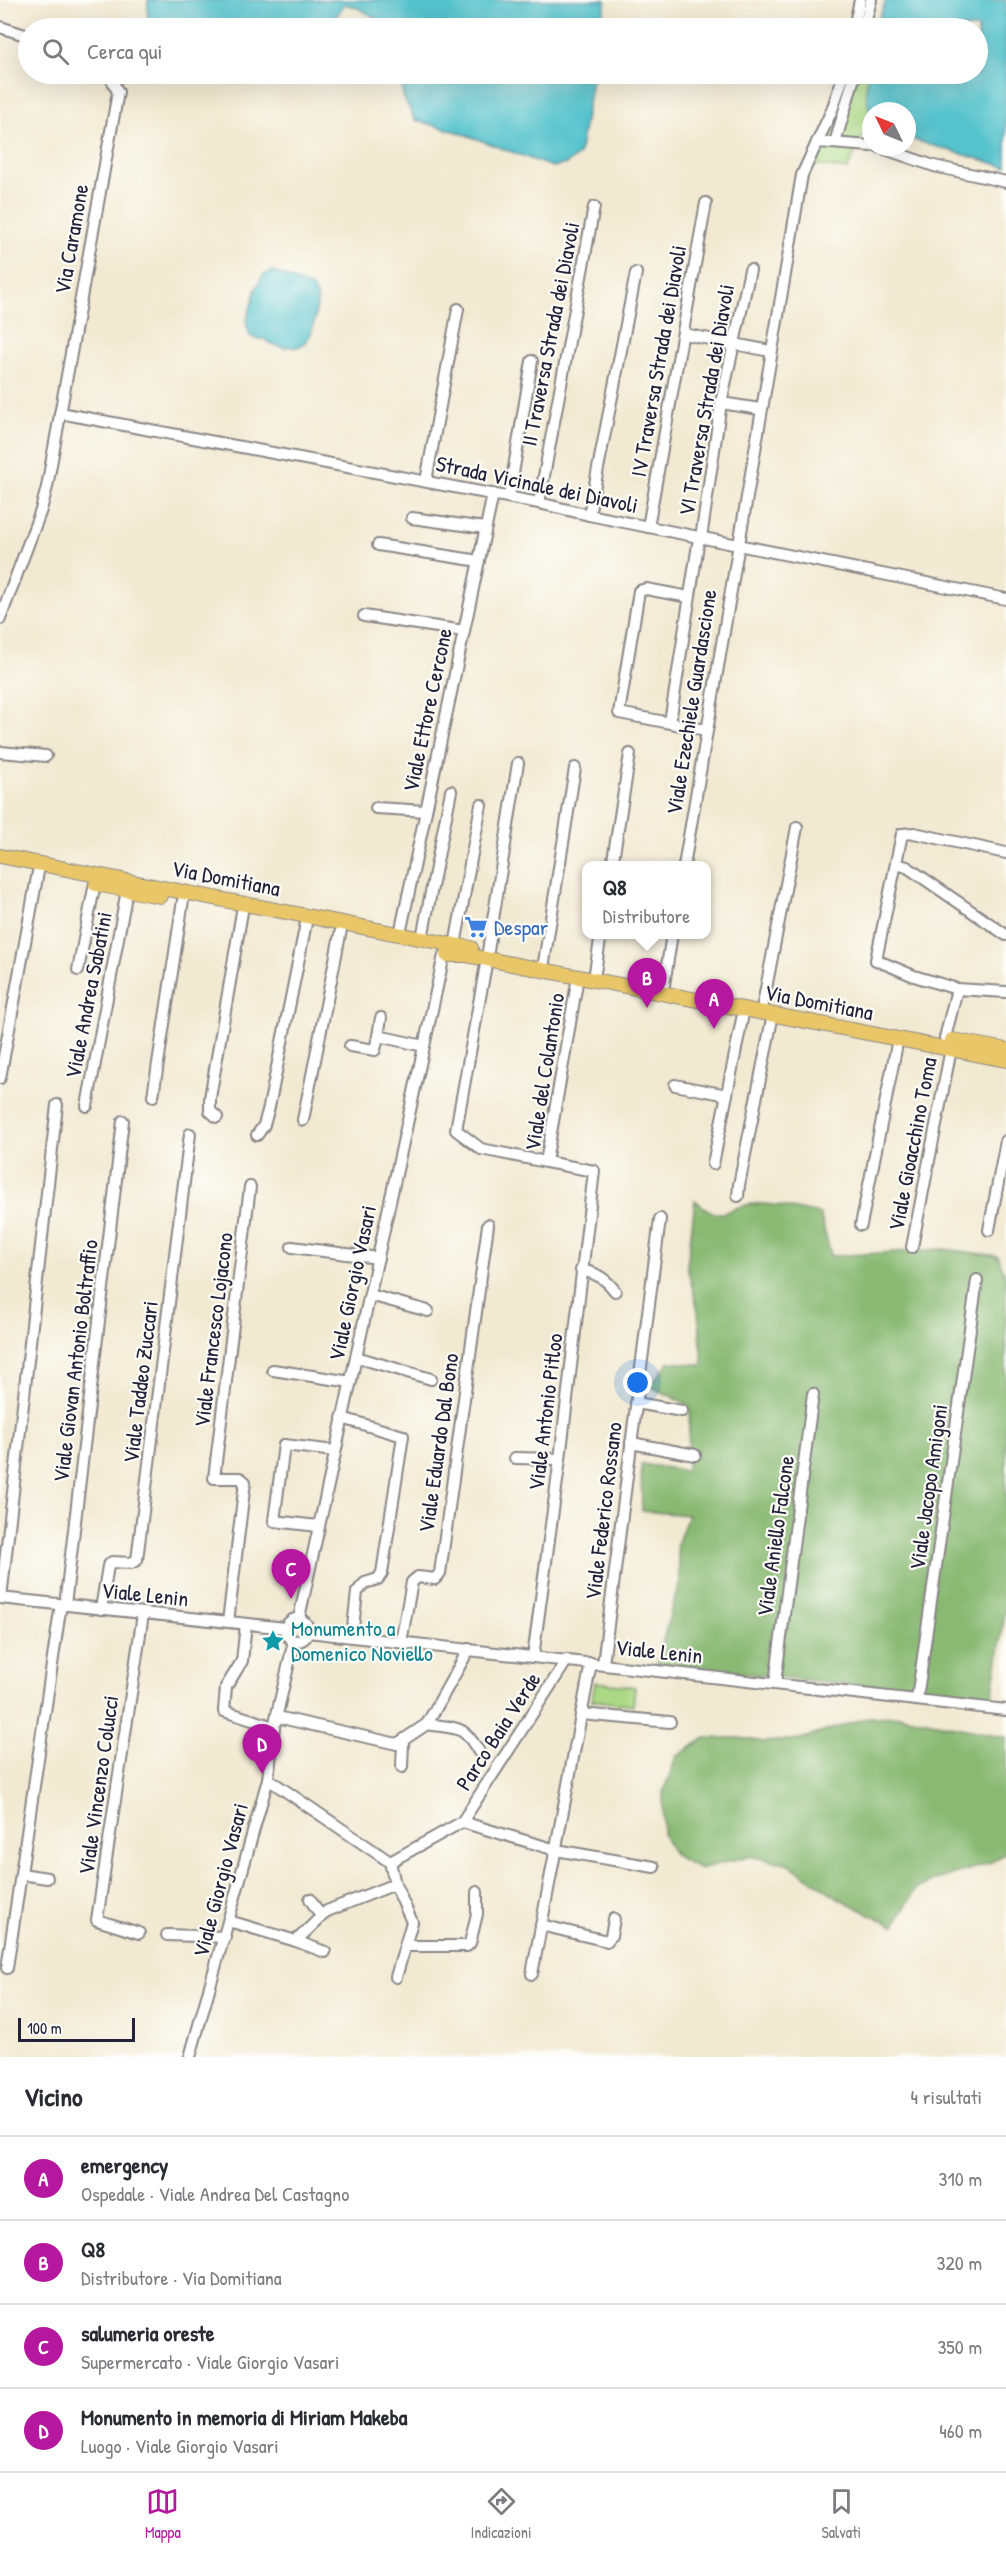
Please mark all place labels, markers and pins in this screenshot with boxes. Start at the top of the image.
place label: Despar [494,912,549,942]
supermarket icon: Despar [463,914,489,940]
pin: B [628,958,666,1008]
pin: A [694,980,734,1029]
pin: C [272,1550,310,1599]
place label: Monumento a Domenico Noviello [291,1613,433,1668]
place icon: Monumento a Domenico Noviello [260,1628,286,1654]
pin: D [242,1724,282,1774]

